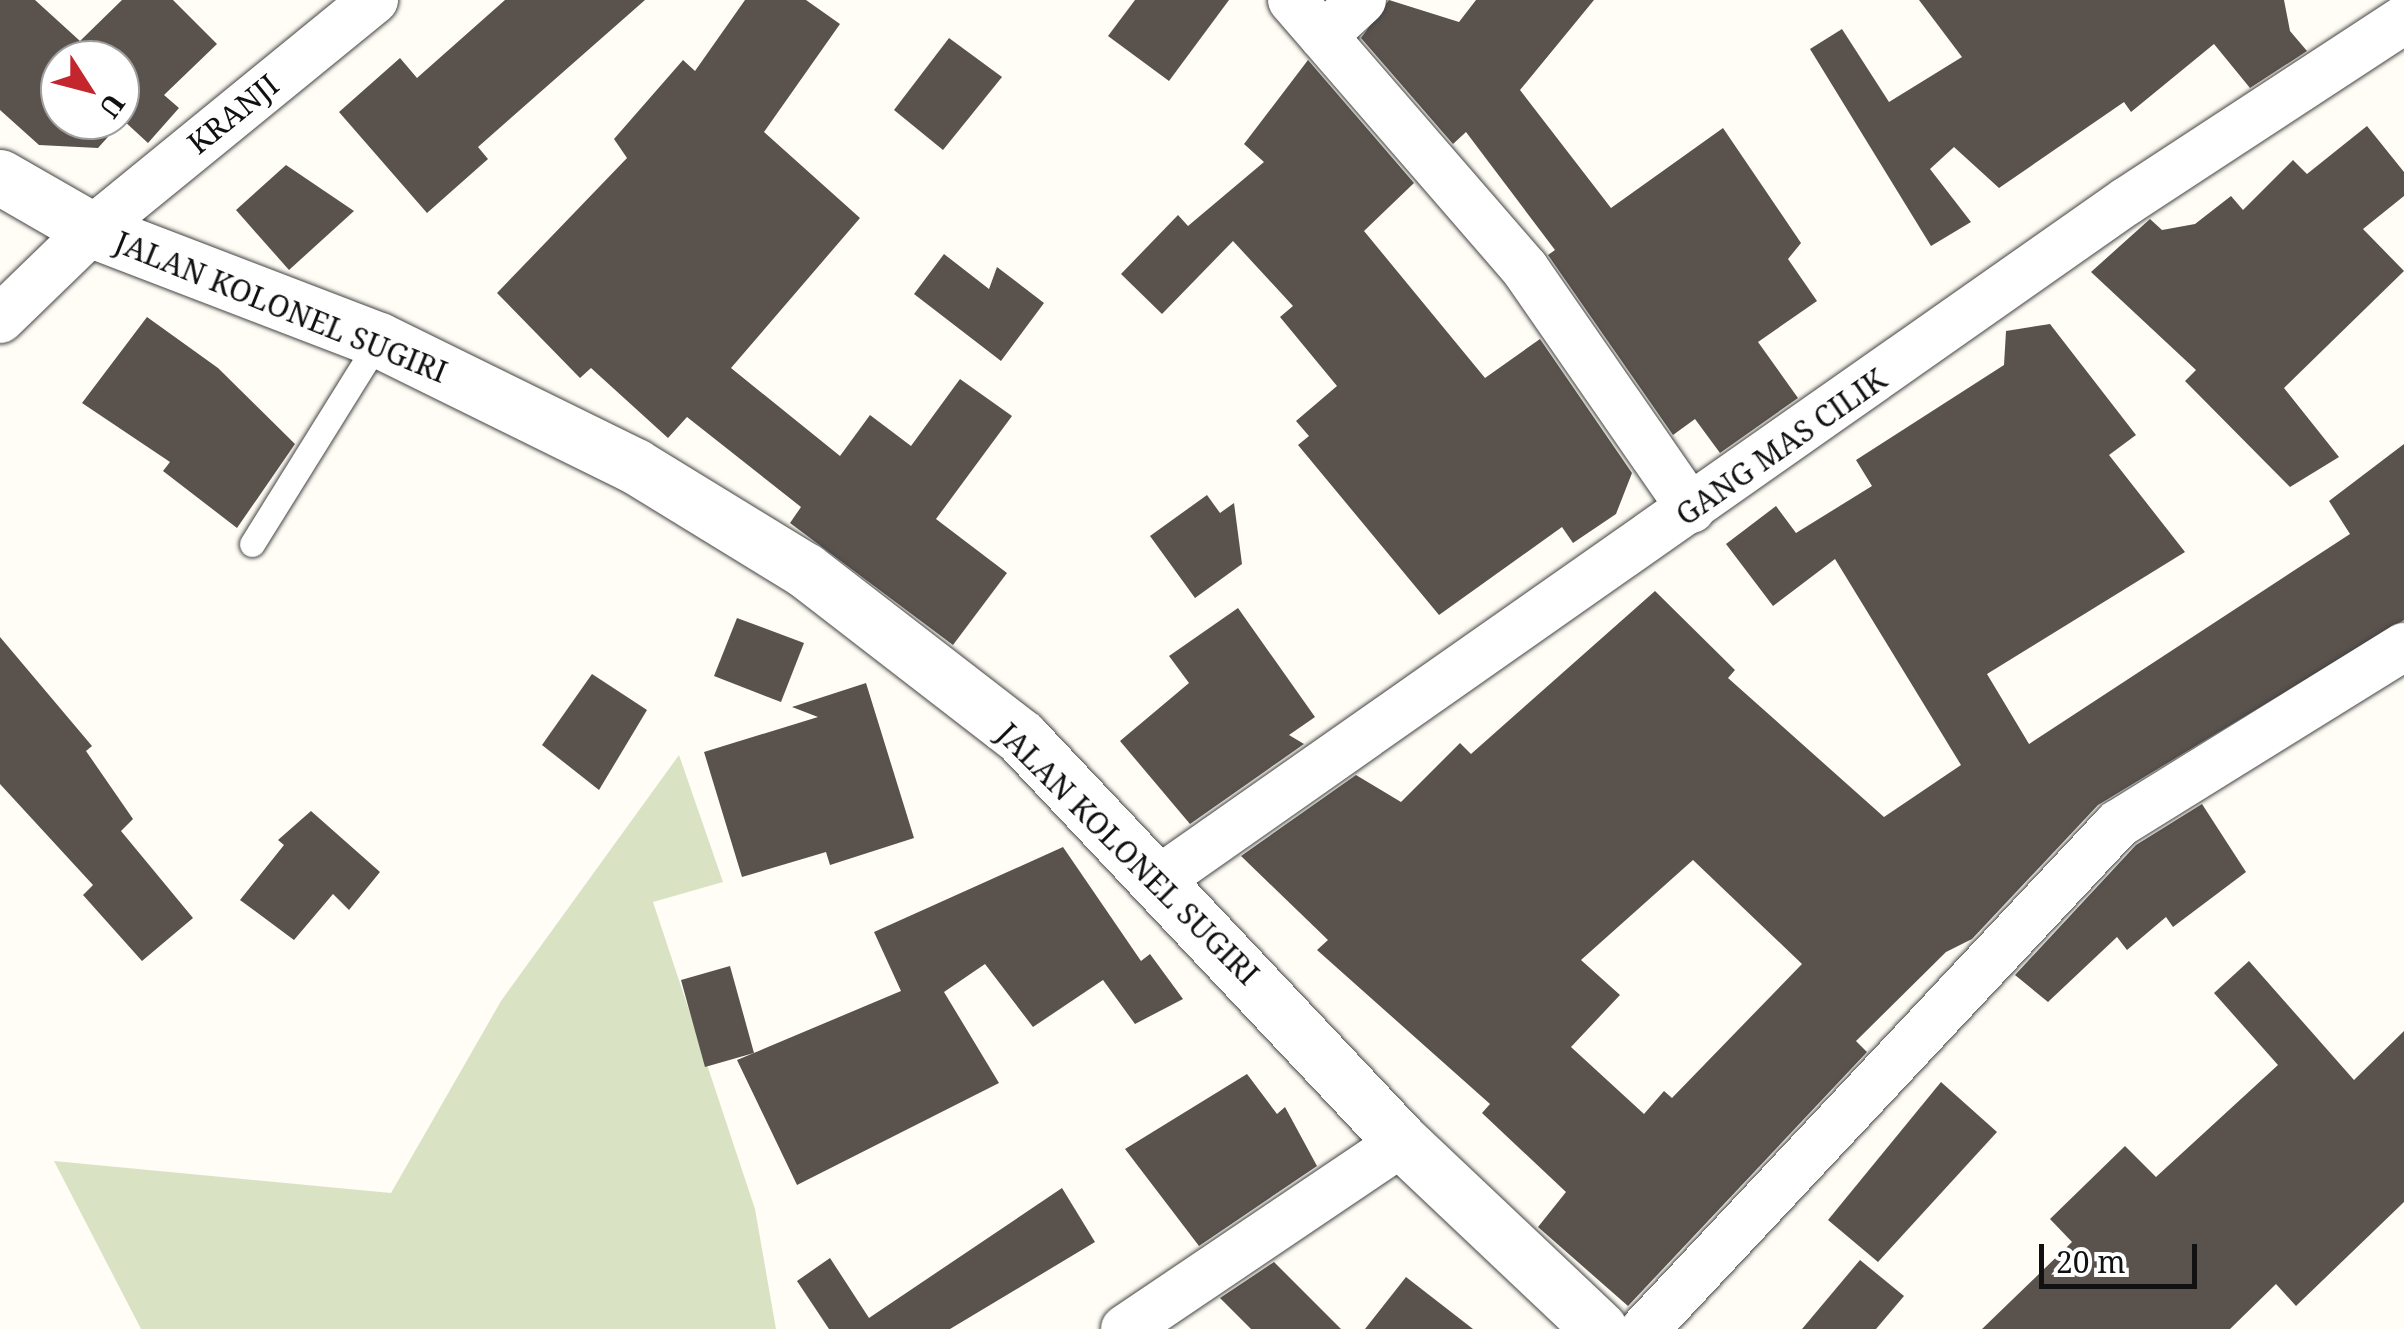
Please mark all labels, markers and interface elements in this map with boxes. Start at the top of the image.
north arrow [40,40,140,140]
street label: KRANJI [180,67,286,161]
text: U [91,87,134,126]
street label: JALAN KOLONEL SUGIRI [110,224,452,390]
street label: GANG MAS CILIK [1669,361,1893,533]
street label: JALAN KOLONEL SUGIRI [990,716,1266,992]
scale bar [2044,1224,2202,1286]
text: 20 m [2056,1241,2126,1282]

